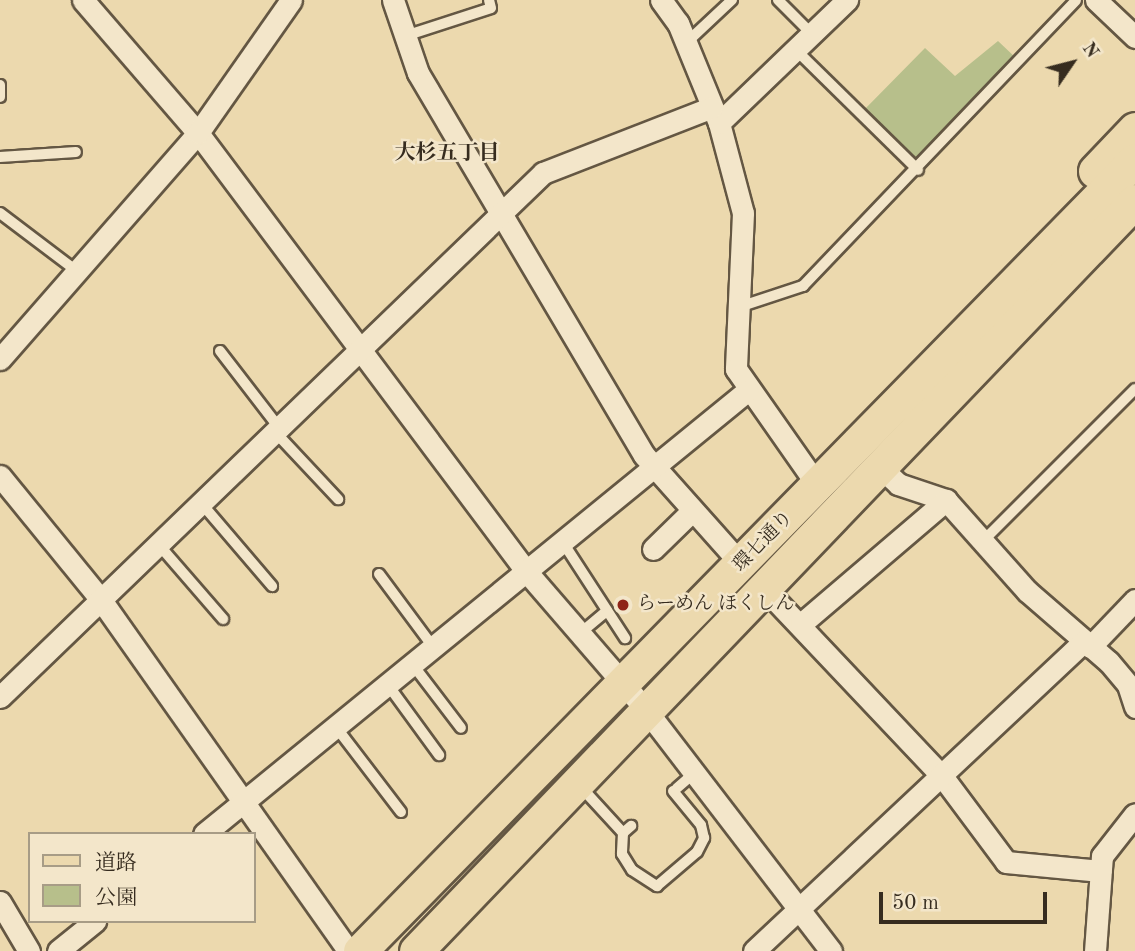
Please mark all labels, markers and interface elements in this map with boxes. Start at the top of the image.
north arrow [1037,28,1107,98]
text: N [1078,39,1102,62]
district label: 大杉五丁目 [395,141,499,167]
street label: 環七通り [729,507,799,577]
place label: らーめん ほくしん [637,594,794,616]
marker: らーめん ほくしん [615,597,631,613]
legend [28,832,256,923]
text: 道路 [95,853,137,874]
scale bar [883,878,1051,922]
text: 公園 [95,888,137,909]
text: 50 m [892,893,939,914]

